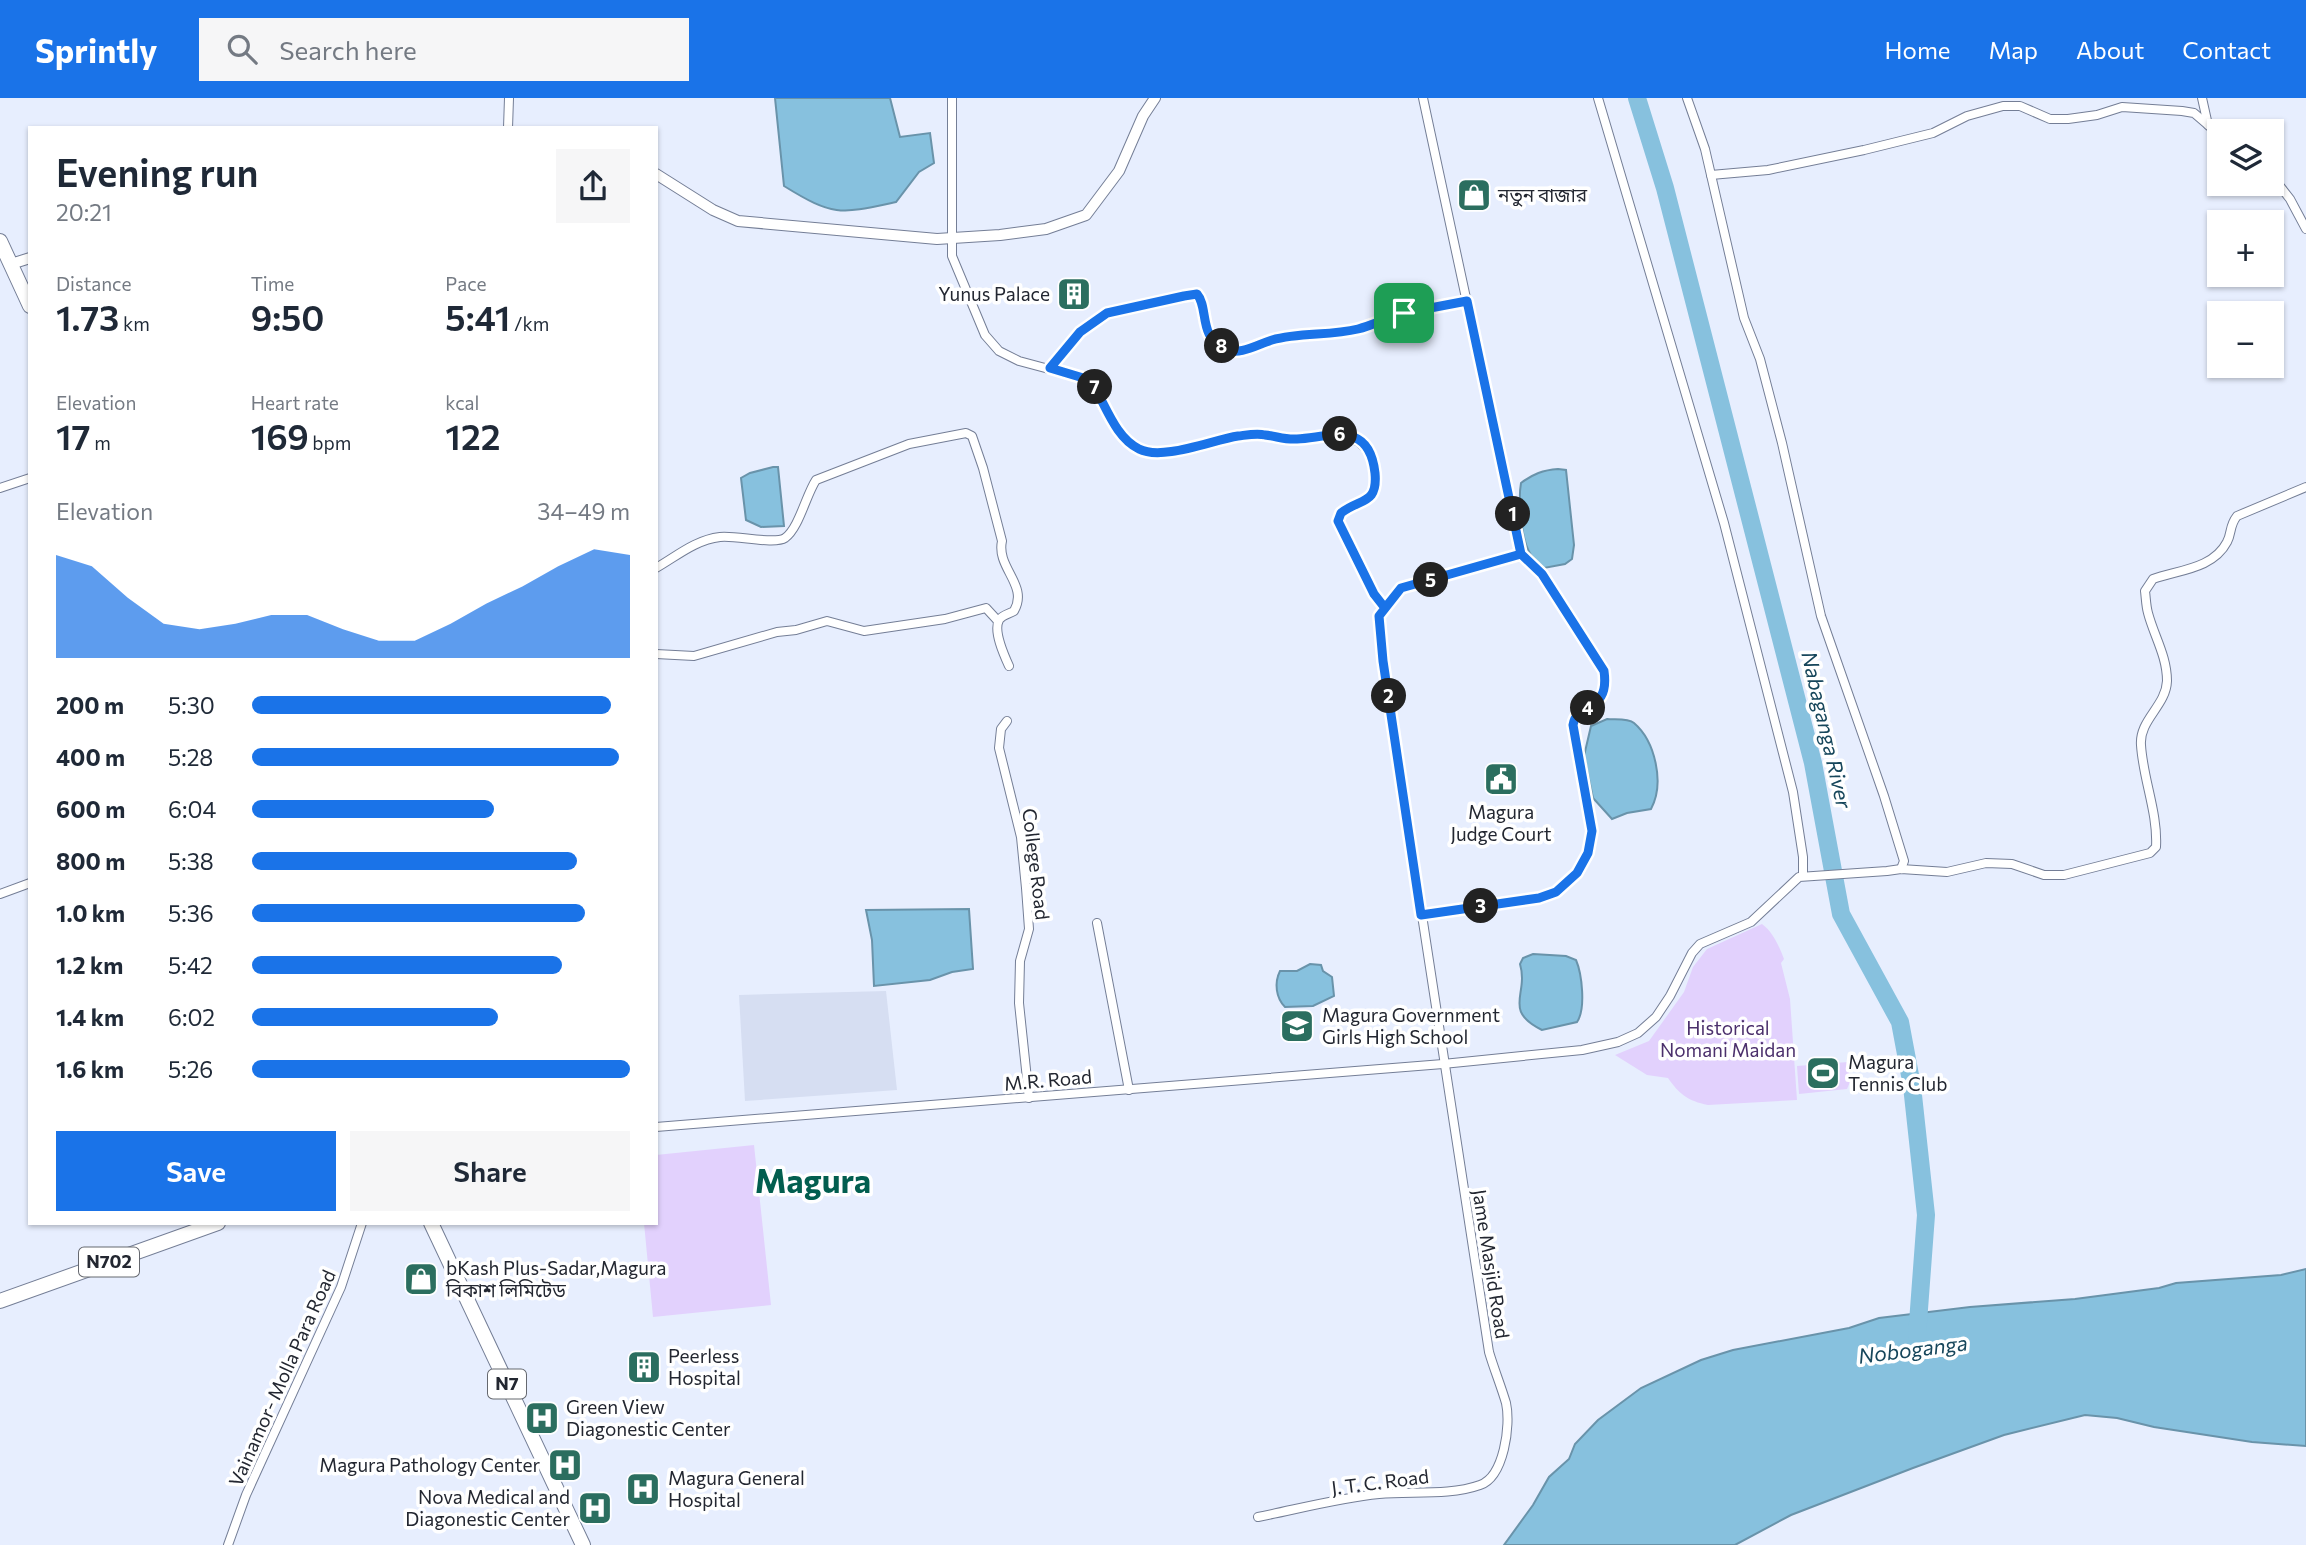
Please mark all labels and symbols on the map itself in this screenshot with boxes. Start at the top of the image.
shop icon: নতুন বাজার [1455,176,1493,214]
place label: নতুন বাজার [1497,183,1588,207]
building icon: Yunus Palace [1055,275,1093,313]
place label: Yunus Palace [938,282,1050,305]
pin [1374,283,1434,343]
pin: 8 [1204,328,1240,364]
pin: 7 [1078,370,1112,404]
pin: 6 [1322,416,1358,452]
pin: 1 [1496,496,1530,532]
pin: 5 [1414,562,1448,598]
water label: Nabaganga River [1797,649,1858,811]
pin: 2 [1372,678,1406,714]
pin: 4 [1570,690,1606,726]
public building icon: Magura Judge Court [1482,760,1520,798]
place label: Magura Judge Court [1450,800,1552,845]
street label: College Road [1018,807,1055,921]
pin: 3 [1464,888,1498,924]
place label: Magura Government Girls High School [1322,1003,1500,1048]
school or university icon: Magura Government Girls High School [1278,1007,1316,1045]
park label: Historical Nomani Maidan [1660,1016,1796,1061]
place label: Magura Tennis Club [1848,1050,1947,1095]
sports icon: Magura Tennis Club [1804,1054,1842,1092]
street label: M.R. Road [1003,1064,1093,1095]
district label: Magura [755,1159,871,1200]
street label: Jame Masjid Road [1468,1188,1515,1340]
road number: N702 [79,1247,139,1276]
place label: bKash Plus-Sadar,Magura বিকাশ লিমিটেড [445,1256,666,1301]
shop icon: bKash Plus-Sadar,Magura বিকাশ লিমিটেড [402,1260,440,1298]
street label: Vainamor- Molla Para Road [223,1266,340,1490]
water label: Noboganga [1857,1329,1969,1368]
place label: Peerless Hospital [668,1344,741,1389]
building icon: Peerless Hospital [625,1348,663,1386]
road number: N7 [488,1370,526,1399]
place label: Green View Diagonestic Center [566,1395,731,1440]
hospital icon: Green View Diagonestic Center [523,1399,561,1437]
hospital icon: Magura Pathology Center [546,1446,584,1484]
place label: Magura Pathology Center [319,1453,540,1476]
street label: J. T. C. Road [1330,1464,1430,1499]
place label: Magura General Hospital [668,1466,805,1511]
hospital icon: Magura General Hospital [624,1470,662,1508]
place label: Nova Medical and Diagonestic Center [405,1485,570,1530]
hospital icon: Nova Medical and Diagonestic Center [576,1489,614,1527]

